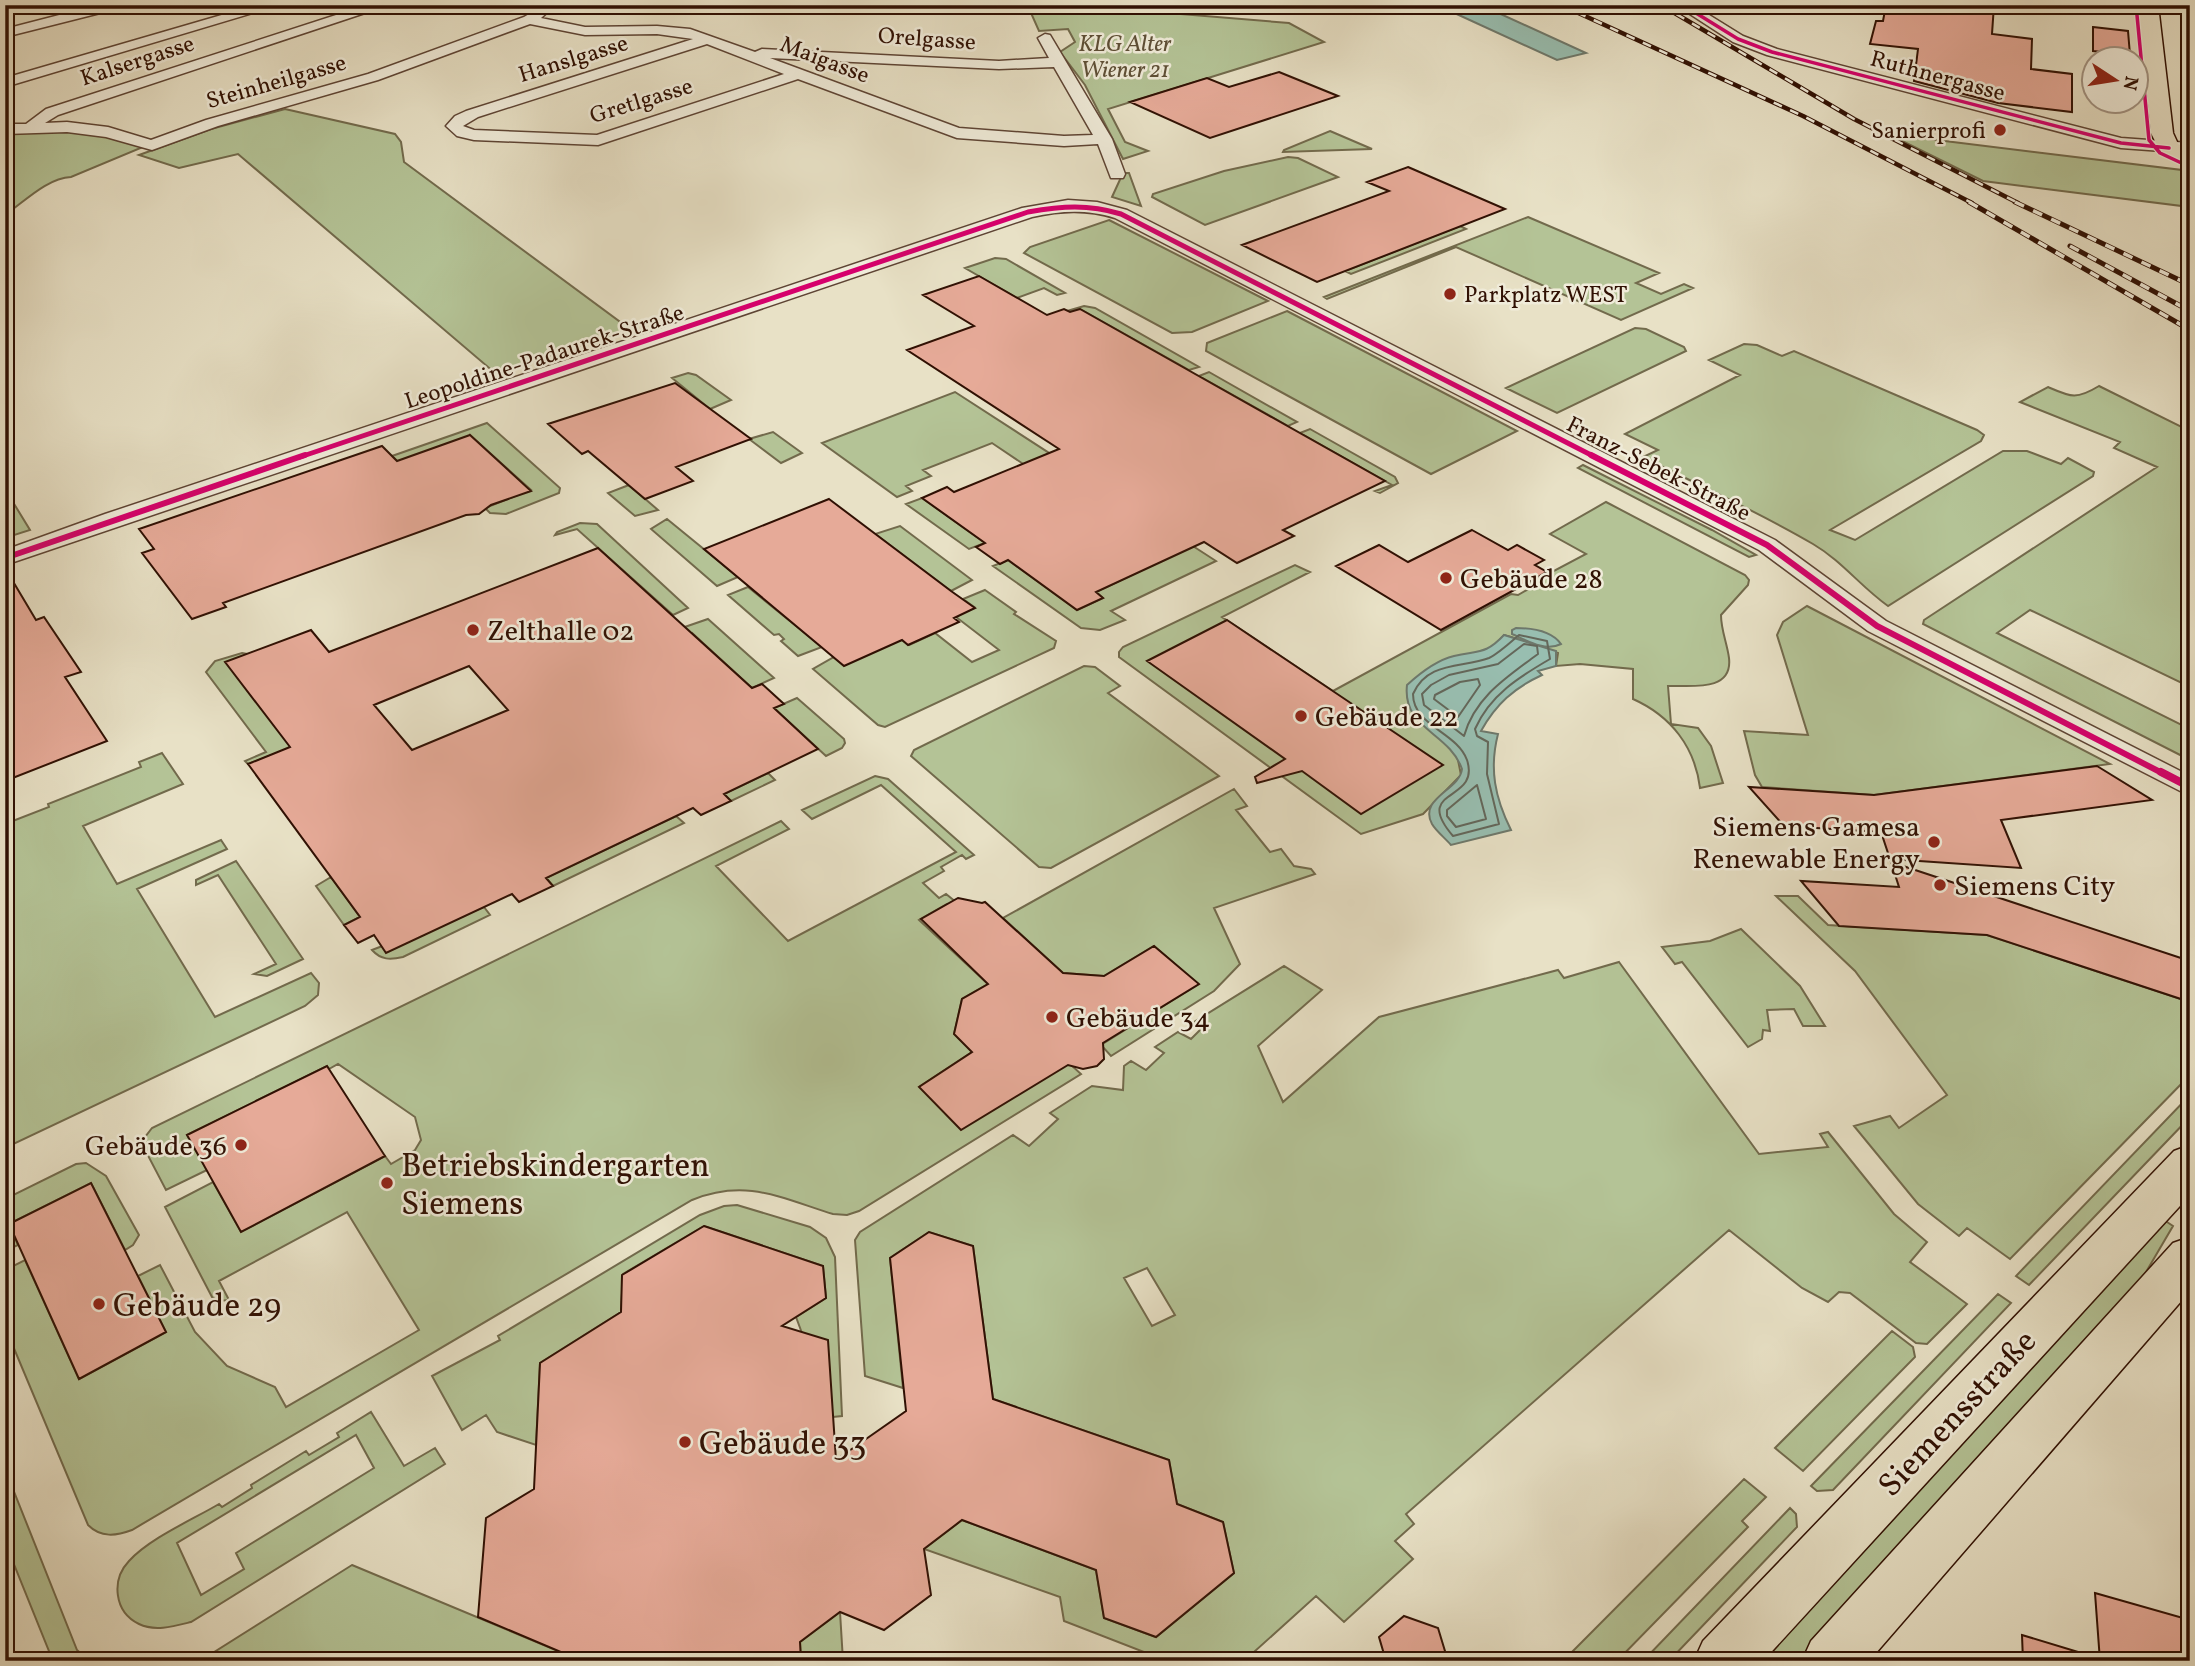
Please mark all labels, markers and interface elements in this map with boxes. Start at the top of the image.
street label: Orelgasse [877,21,977,59]
street label: Kalsergasse [77,28,199,95]
street label: Hanslgasse [515,28,632,92]
street label: Maigasse [775,29,874,93]
park label: KLG Alter Wiener 21 [1079,29,1172,87]
street label: Ruthnergasse [1866,44,2009,110]
north arrow [2080,46,2150,116]
street label: Steinheilgasse [203,48,350,118]
street label: Gretlgasse [586,71,697,133]
text: N [2115,74,2144,93]
place label: Sanierprofi [1871,116,1986,148]
marker: Sanierprofi [1992,122,2008,138]
place label: Parkplatz WEST [1464,280,1628,312]
marker: Parkplatz WEST [1442,286,1458,302]
street label: Leopoldine-Padaurek-Straße [401,298,688,418]
street label: Franz-Sebek-Straße [1560,409,1756,530]
place label: Gebäude 28 [1460,561,1603,600]
marker: Gebäude 28 [1438,570,1454,586]
place label: Zelthalle 02 [487,613,634,652]
marker: Zelthalle 02 [465,622,481,638]
place label: Gebäude 22 [1315,699,1459,738]
marker: Gebäude 22 [1293,708,1309,724]
place label: Siemens Gamesa Renewable Energy [1693,809,1920,880]
marker: Siemens Gamesa Renewable Energy [1926,834,1942,850]
place label: Siemens City [1954,868,2115,907]
marker: Siemens City [1932,877,1948,893]
place label: Gebäude 34 [1066,1000,1211,1039]
marker: Gebäude 34 [1044,1009,1060,1025]
place label: Gebäude 36 [85,1128,227,1167]
marker: Gebäude 36 [233,1137,249,1153]
place label: Betriebskindergarten Siemens [401,1145,710,1229]
marker: Betriebskindergarten Siemens [379,1175,395,1191]
place label: Gebäude 29 [113,1285,281,1331]
marker: Gebäude 29 [91,1296,107,1312]
street label: Siemensstraße [1869,1321,2049,1509]
place label: Gebäude 33 [699,1423,866,1469]
marker: Gebäude 33 [677,1434,693,1450]

